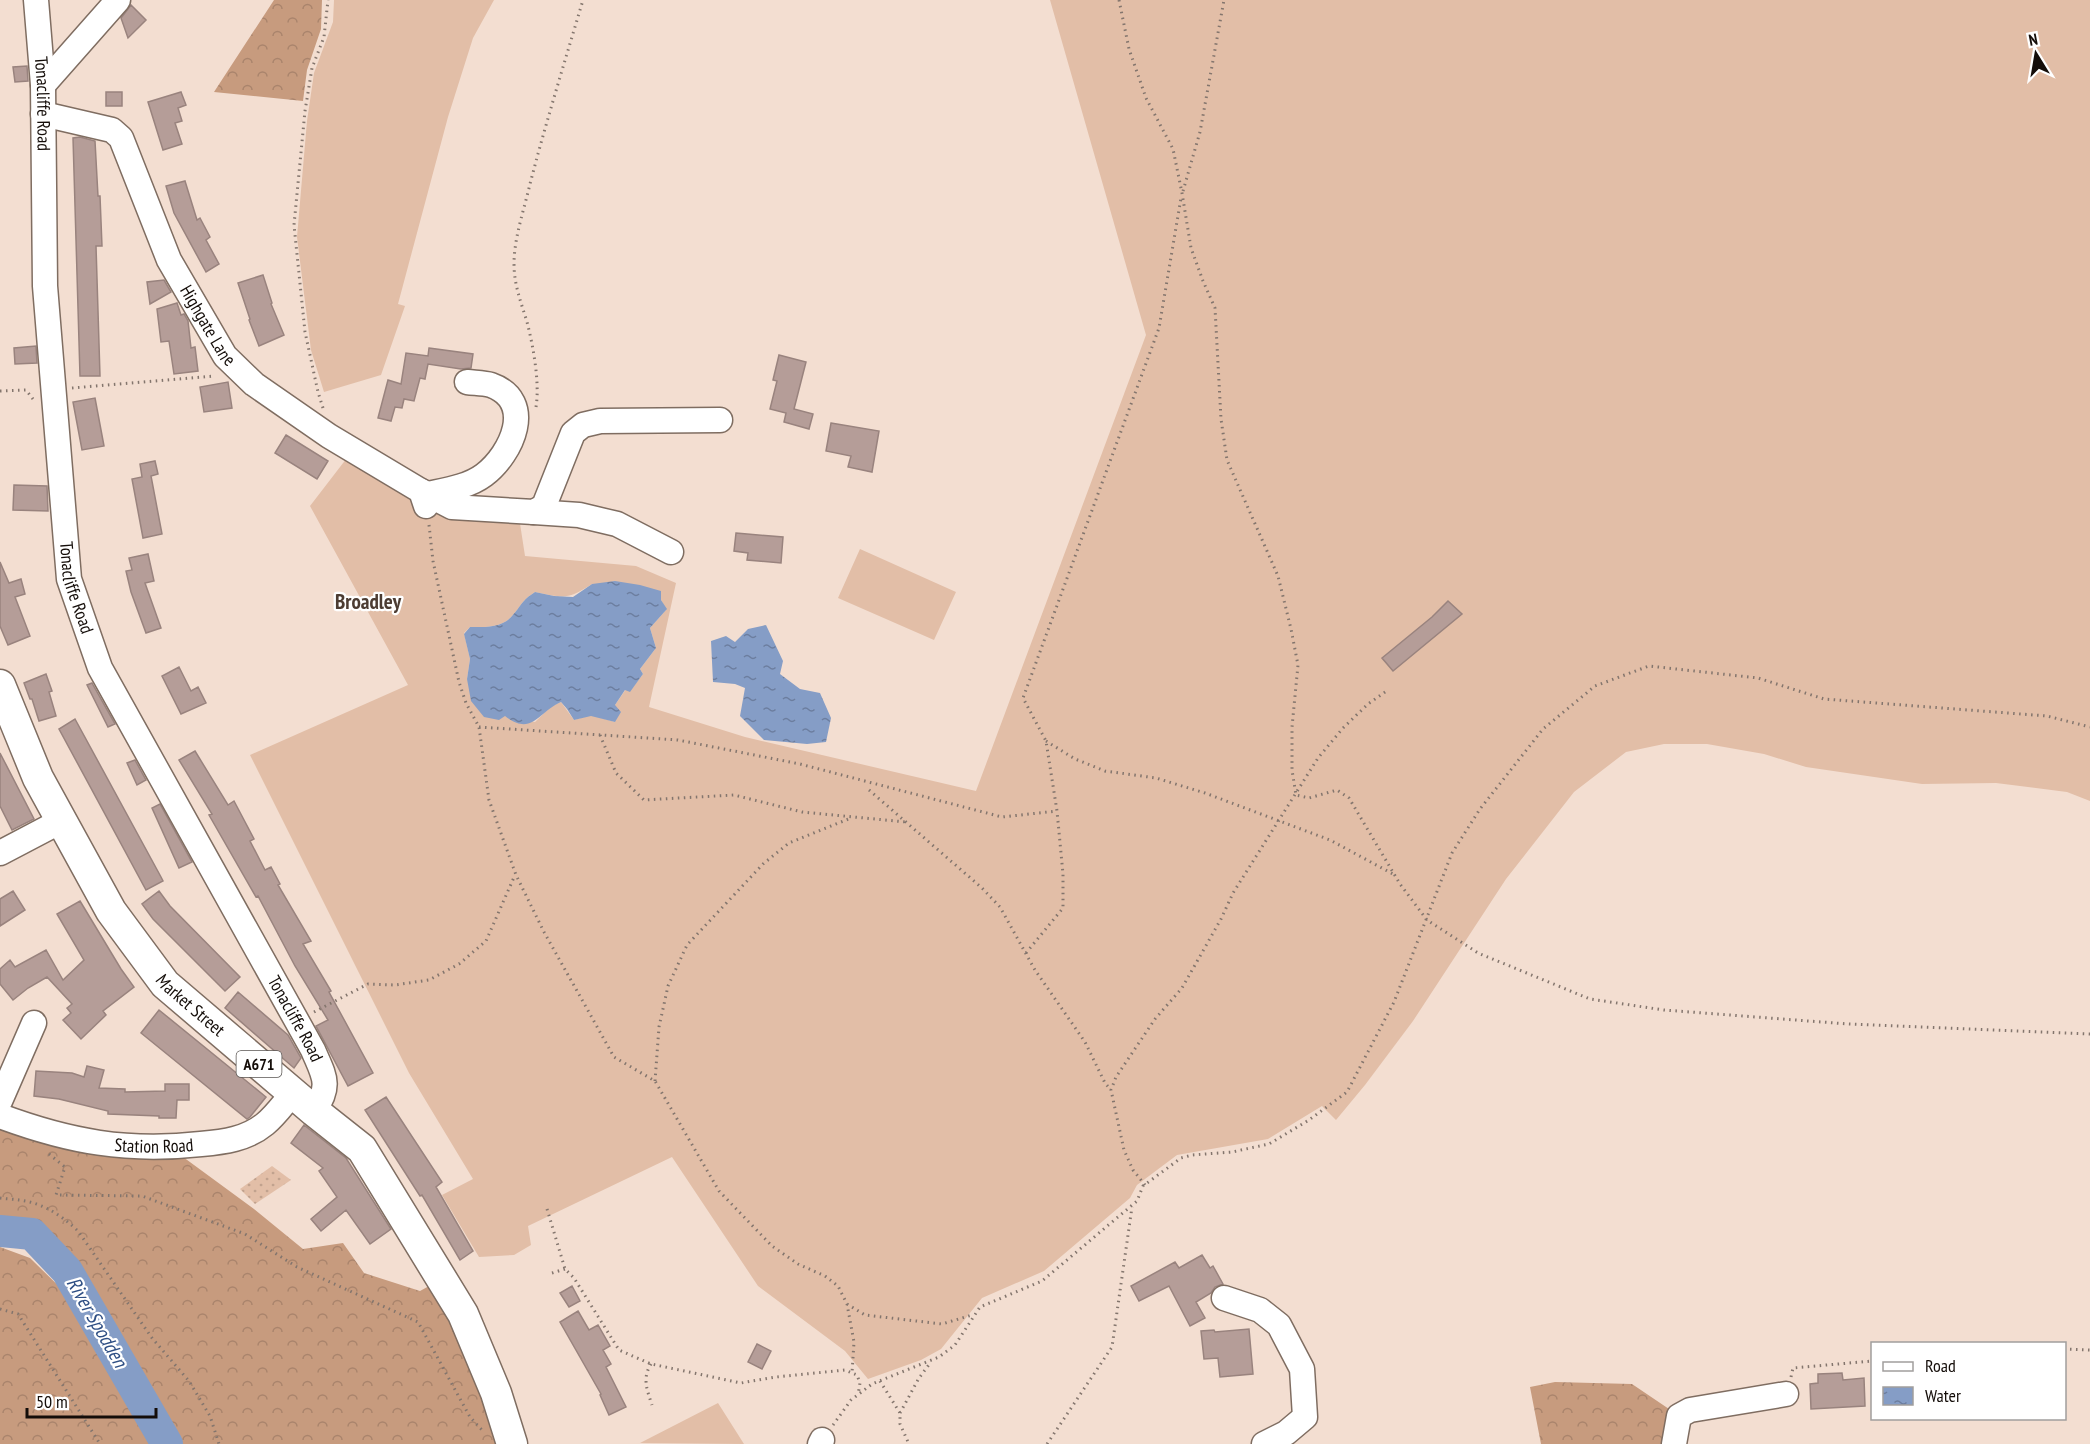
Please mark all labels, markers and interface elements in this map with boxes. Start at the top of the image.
north arrow [2006,24,2066,84]
text: N [2027,29,2039,50]
street label: Tonacliffe Road [30,55,56,151]
street label: Highgate Lane [175,281,240,371]
street label: Tonacliffe Road [55,540,99,637]
district label: Broadley [335,588,402,615]
street label: Market Street [151,970,230,1041]
street label: Tonacliffe Road [263,971,329,1065]
road number: A671 [236,1051,282,1077]
street label: Station Road [114,1133,194,1158]
water label: River Spodden [61,1272,134,1373]
legend [1871,1342,2066,1420]
text: Road [1925,1354,1956,1377]
scale bar [27,1381,156,1419]
text: Water [1925,1384,1961,1407]
text: 50 m [36,1390,68,1413]

